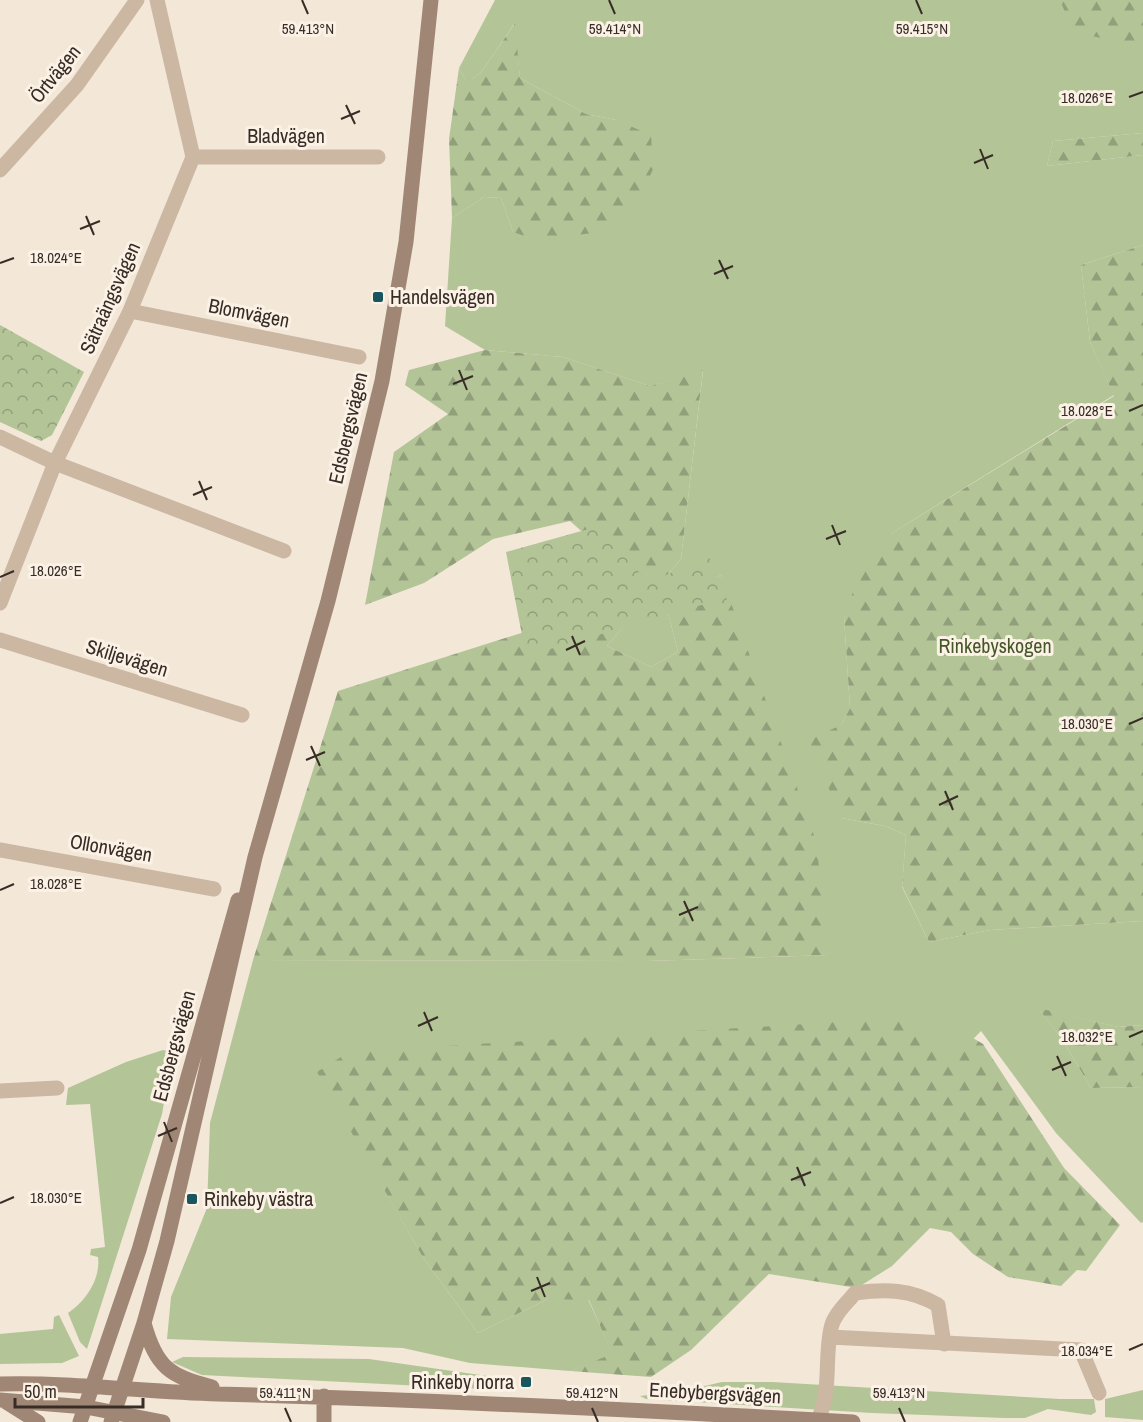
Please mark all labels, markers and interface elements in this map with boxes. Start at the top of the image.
text: 59.413°N [282,18,334,39]
text: 59.414°N [589,18,641,39]
text: 59.415°N [896,18,948,39]
street label: Örtvägen [23,39,86,108]
text: 18.026°E [1061,87,1113,108]
street label: Bladvägen [247,122,325,149]
street label: Sätraängsvägen [73,238,146,358]
text: 18.024°E [30,247,82,268]
place label: Handelsvägen [390,283,495,310]
marker: Handelsvägen [371,290,385,304]
street label: Blomvägen [206,291,292,334]
street label: Edsbergsvägen [322,369,373,486]
text: 18.028°E [1061,400,1113,421]
text: 18.026°E [30,560,82,581]
street label: Skiljevägen [83,632,172,683]
park label: Rinkebyskogen [938,632,1052,659]
text: 18.030°E [1061,713,1113,734]
street label: Ollonvägen [68,827,154,868]
text: 18.028°E [30,873,82,894]
street label: Edsbergsvägen [146,987,201,1104]
text: 18.032°E [1061,1026,1113,1047]
place label: Rinkeby västra [204,1185,313,1212]
text: 18.030°E [30,1187,82,1208]
marker: Rinkeby västra [185,1192,199,1206]
text: 18.034°E [1061,1340,1113,1361]
place label: Rinkeby norra [411,1368,514,1395]
scale bar [15,1371,142,1409]
marker: Rinkeby norra [519,1375,533,1389]
street label: Enebybergsvägen [648,1376,782,1409]
text: 50 m [24,1379,57,1404]
text: 59.411°N [259,1382,311,1403]
text: 59.412°N [566,1382,618,1403]
text: 59.413°N [873,1382,925,1403]

